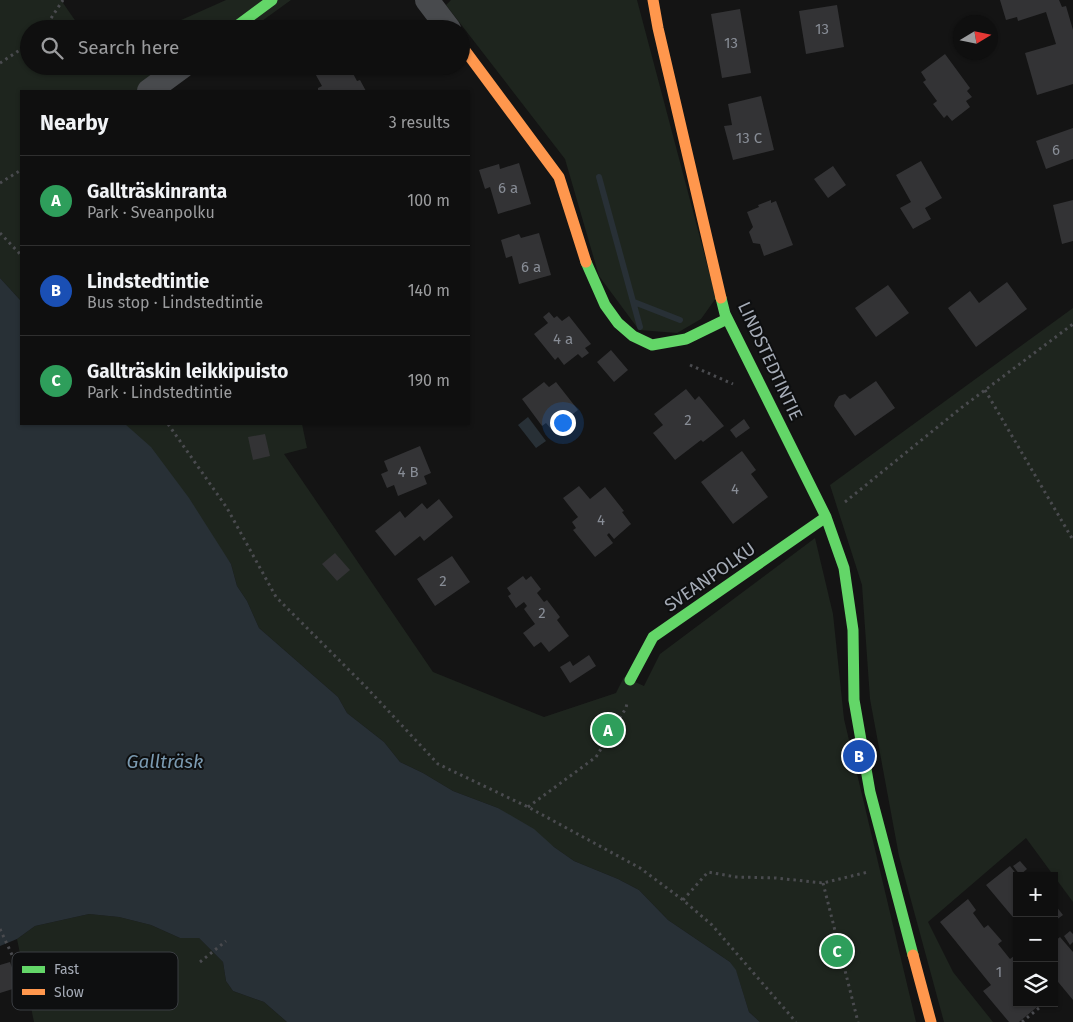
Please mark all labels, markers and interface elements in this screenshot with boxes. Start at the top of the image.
north arrow [953,15,998,60]
search box [20,20,470,75]
house number: 13 [815,20,829,38]
icon: search [38,34,66,62]
house number: 13 [724,34,738,52]
text: Search here [78,36,179,59]
text: Nearby [40,110,108,136]
text: 3 results [389,113,450,132]
house number: 13 C [736,129,763,147]
house number: 6 [1052,141,1060,159]
house number: 6 a [498,179,518,197]
text: Gallträskinranta [87,180,227,203]
text: A [51,191,61,210]
text: 100 m [407,191,450,210]
text: Park · Sveanpolku [87,203,215,222]
house number: 6 a [521,258,541,276]
text: Lindstedtintie [87,270,209,293]
text: B [51,281,61,300]
text: 140 m [408,281,450,300]
text: Bus stop · Lindstedtintie [87,293,263,312]
street label: LINDSTEDTINTIE [733,298,807,424]
house number: 4 a [553,330,573,348]
text: Gallträskin leikkipuisto [87,360,288,383]
text: C [51,371,61,390]
text: 190 m [408,371,450,390]
text: Park · Lindstedtintie [87,383,232,402]
your location [550,410,576,436]
house number: 2 [684,411,692,429]
house number: 4 B [397,463,419,481]
house number: 4 [731,480,739,498]
house number: 4 [597,511,605,529]
street label: SVEANPOLKU [660,538,760,616]
house number: 2 [439,572,447,590]
house number: 2 [538,604,546,622]
pin: A [592,711,624,749]
pin: B [843,737,875,775]
water label: Gallträsk [127,750,203,773]
map controls [1013,872,1058,1007]
button: + [1013,872,1058,917]
button: − [1013,917,1058,962]
pin: C [821,932,853,970]
legend [12,952,178,1010]
text: Fast [54,961,80,978]
button: layers [1013,962,1058,1007]
house number: 1 [996,963,1002,981]
text: Slow [54,984,84,1001]

